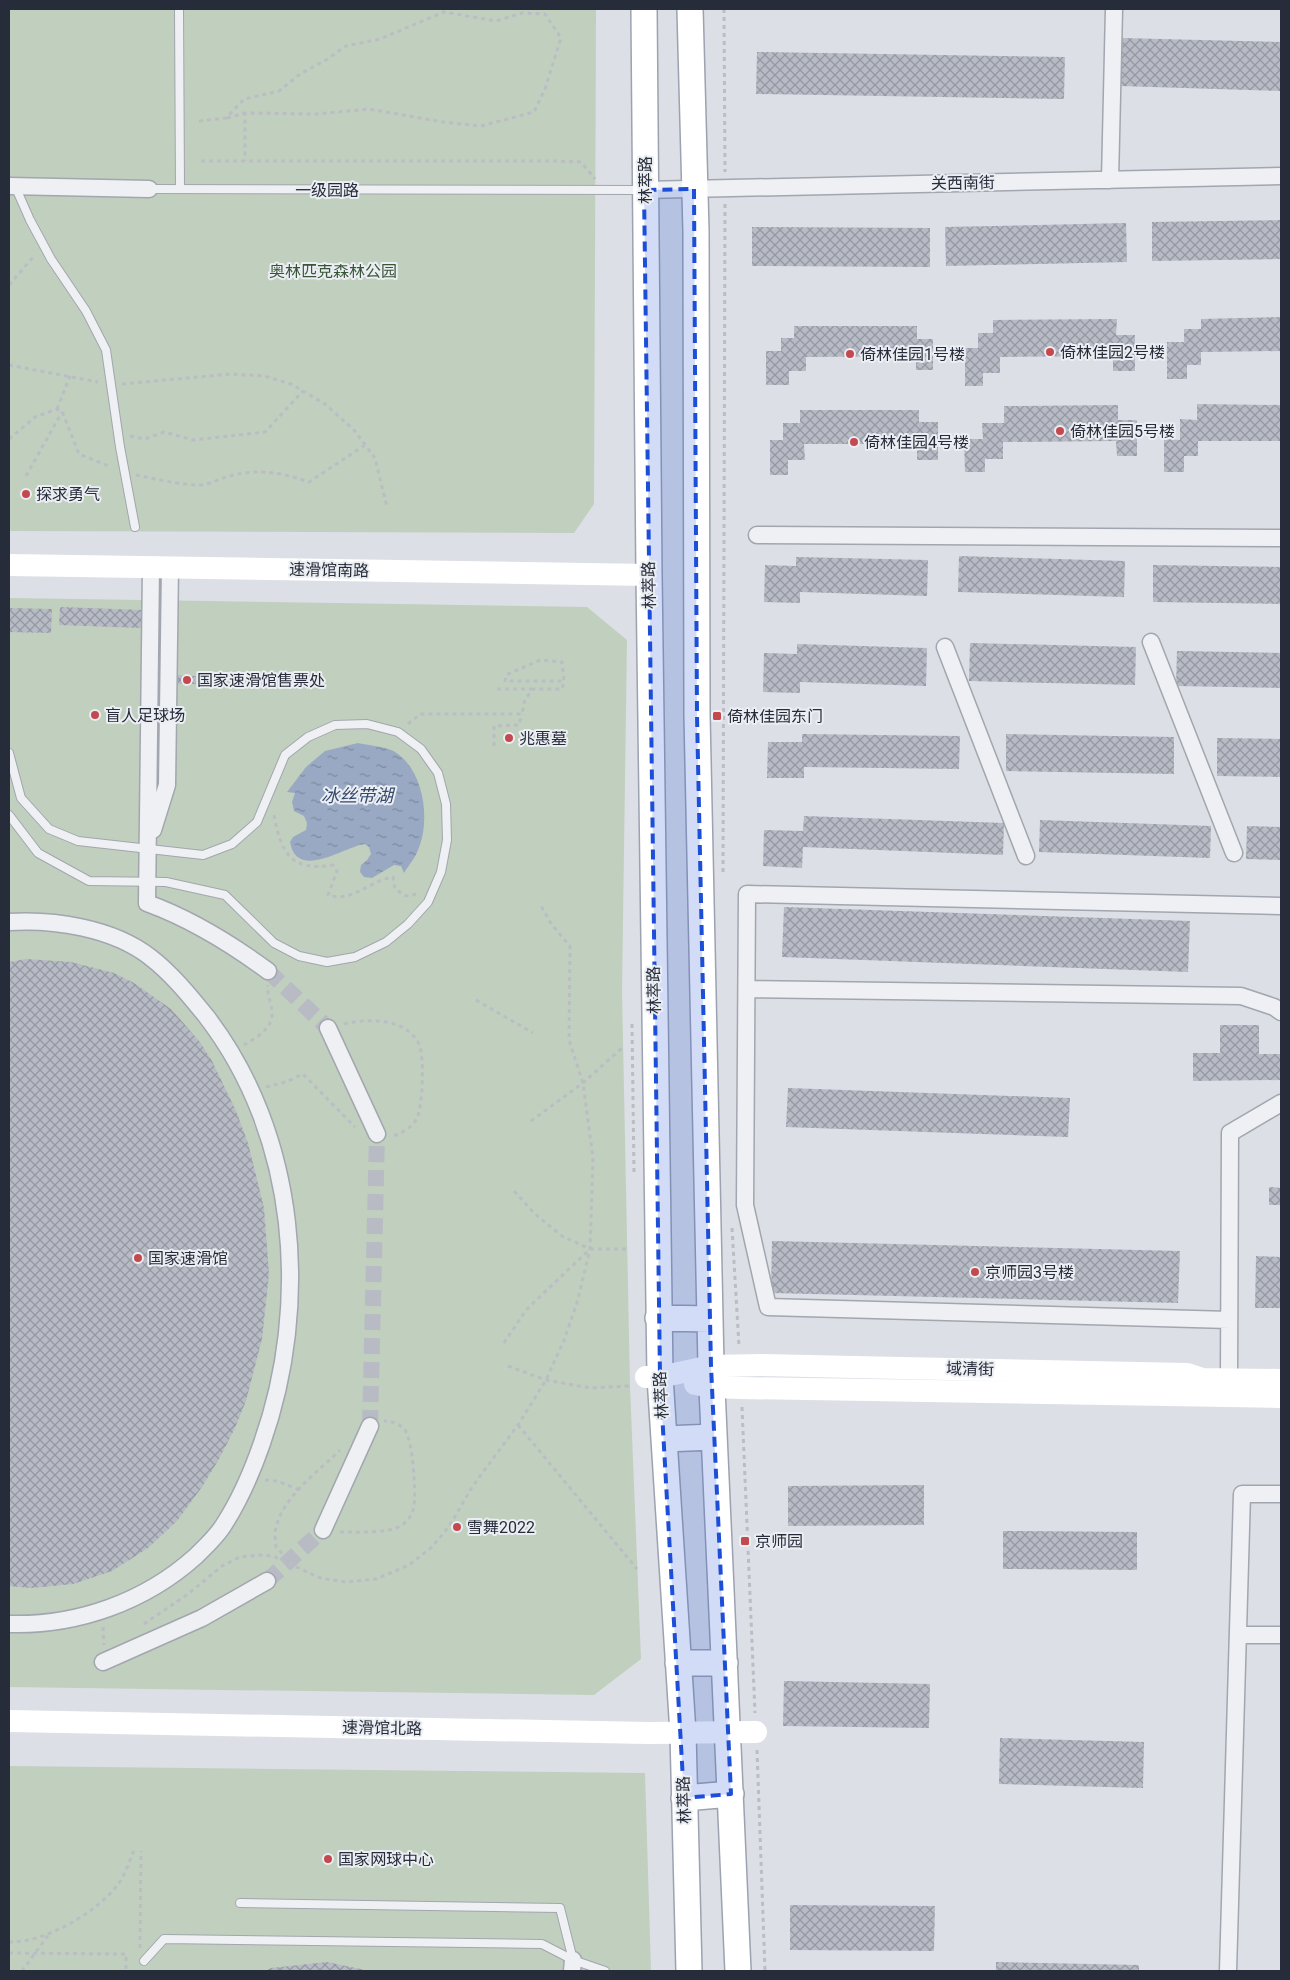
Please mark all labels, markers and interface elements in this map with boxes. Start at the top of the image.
street label: 林萃路 [636,156,655,204]
street label: 关西南街 [931,173,995,193]
street label: 一级园路 [295,181,359,200]
park label: 奥林匹克森林公园 [269,262,397,281]
place label: 倚林佳园2号楼 [1060,343,1165,362]
place label: 倚林佳园1号楼 [860,345,965,364]
marker: 倚林佳园2号楼 [1044,346,1056,358]
marker: 倚林佳园1号楼 [844,348,856,360]
place label: 倚林佳园5号楼 [1070,422,1175,441]
marker: 倚林佳园5号楼 [1054,425,1066,437]
place label: 倚林佳园4号楼 [864,433,969,452]
marker: 倚林佳园4号楼 [848,436,860,448]
place label: 探求勇气 [36,485,100,504]
marker: 探求勇气 [20,488,32,500]
street label: 速滑馆南路 [289,560,369,580]
street label: 林萃路 [639,561,659,609]
place label: 国家速滑馆售票处 [197,671,325,690]
marker: 国家速滑馆售票处 [181,674,193,686]
place label: 盲人足球场 [105,706,185,725]
place label: 倚林佳园东门 [727,707,823,726]
marker: 盲人足球场 [89,709,101,721]
marker: 倚林佳园东门 [711,710,723,722]
place label: 兆惠墓 [519,729,567,748]
marker: 兆惠墓 [503,732,515,744]
water label: 冰丝带湖 [321,785,396,806]
street label: 林萃路 [644,966,664,1014]
place label: 国家速滑馆 [148,1249,228,1268]
marker: 国家速滑馆 [132,1252,144,1264]
place label: 京师园3号楼 [985,1263,1074,1282]
marker: 京师园3号楼 [969,1266,981,1278]
street label: 域清街 [946,1359,994,1379]
street label: 林萃路 [650,1371,672,1419]
place label: 雪舞2022 [467,1518,535,1537]
marker: 雪舞2022 [451,1521,463,1533]
place label: 京师园 [755,1532,803,1551]
marker: 京师园 [739,1535,751,1547]
street label: 速滑馆北路 [342,1718,422,1738]
street label: 林萃路 [674,1776,694,1824]
place label: 国家网球中心 [338,1850,434,1869]
marker: 国家网球中心 [322,1853,334,1865]

